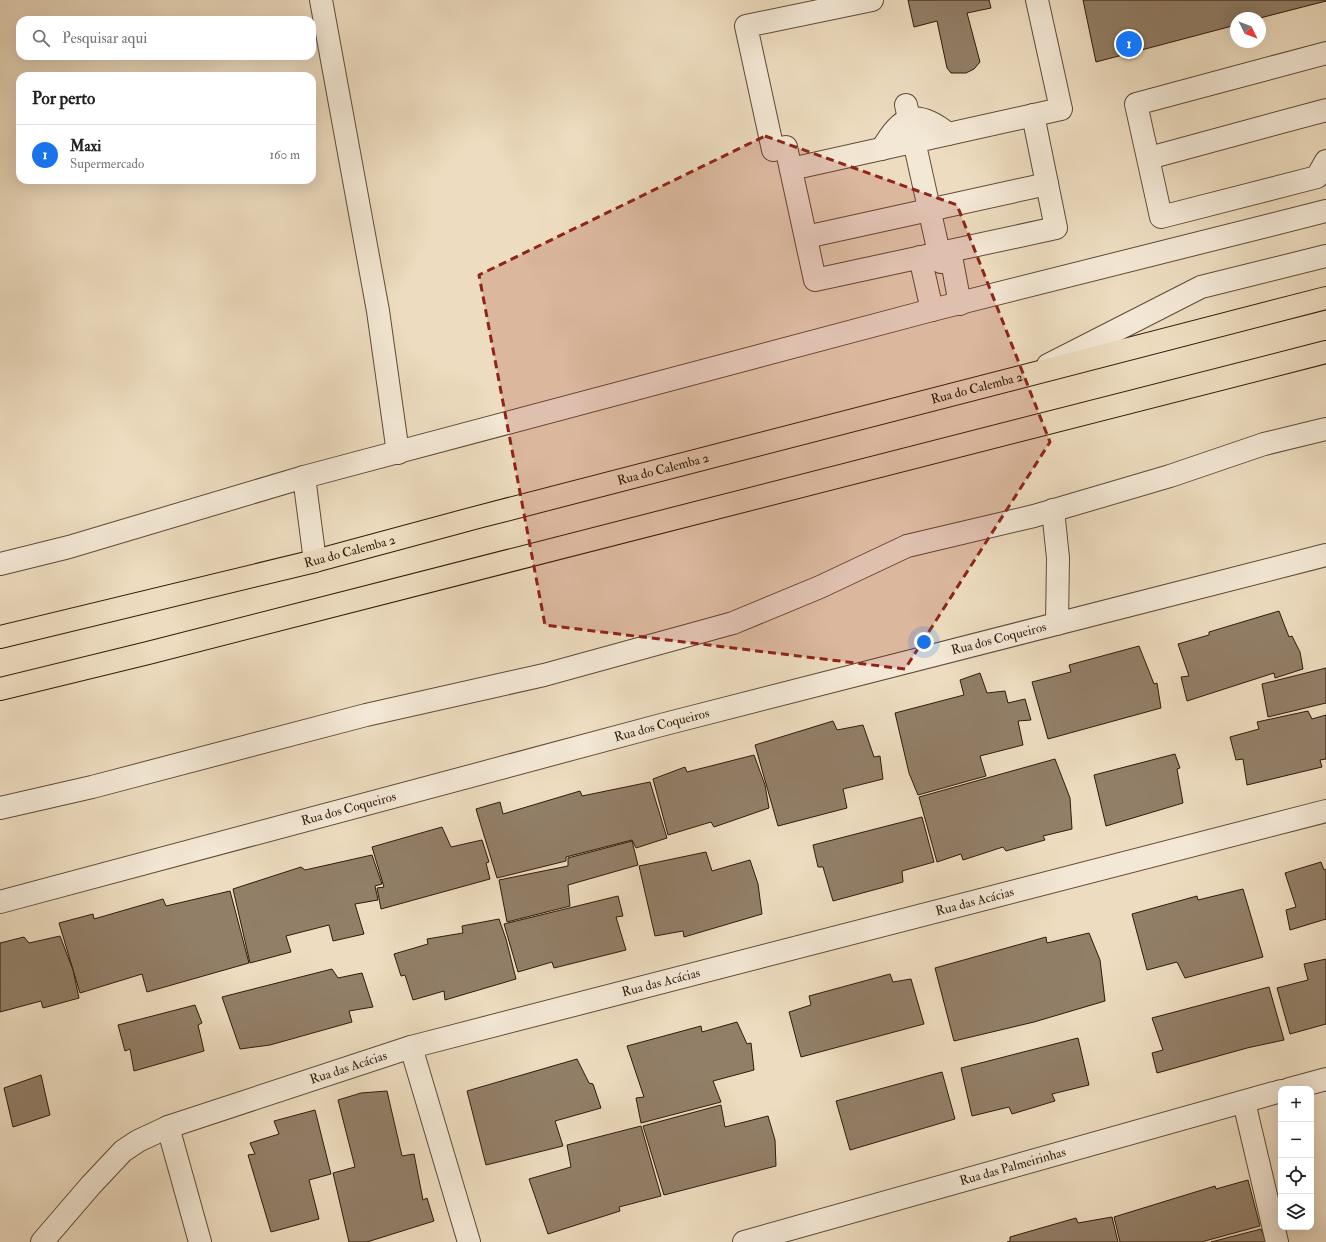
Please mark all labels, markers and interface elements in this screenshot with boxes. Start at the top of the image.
north arrow [1230,12,1266,48]
search box [16,16,316,60]
icon: search [30,27,52,49]
text: Pesquisar aqui [62,29,147,48]
pin: 1 [1116,29,1142,59]
text: Por perto [32,88,95,109]
text: Maxi [70,137,101,156]
text: 1 [43,147,47,163]
text: 160 m [269,147,300,163]
text: Supermercado [70,156,144,172]
street label: Rua do Calemba 2 [929,369,1025,408]
street label: Rua do Calemba 2 [615,450,711,489]
street label: Rua do Calemba 2 [302,532,398,571]
street label: Rua dos Coqueiros [950,619,1049,658]
your location [914,632,934,652]
street label: Rua dos Coqueiros [612,705,712,745]
street label: Rua dos Coqueiros [299,788,398,829]
street label: Rua das Acácias [934,884,1016,919]
street label: Rua das Acácias [620,965,702,1000]
street label: Rua das Acácias [308,1047,390,1088]
map controls [1278,1086,1314,1230]
button: + [1278,1086,1314,1122]
button: − [1278,1122,1314,1158]
street label: Rua das Palmeirinhas [958,1144,1068,1189]
button: locate [1278,1158,1314,1194]
button: layers [1278,1194,1314,1230]

